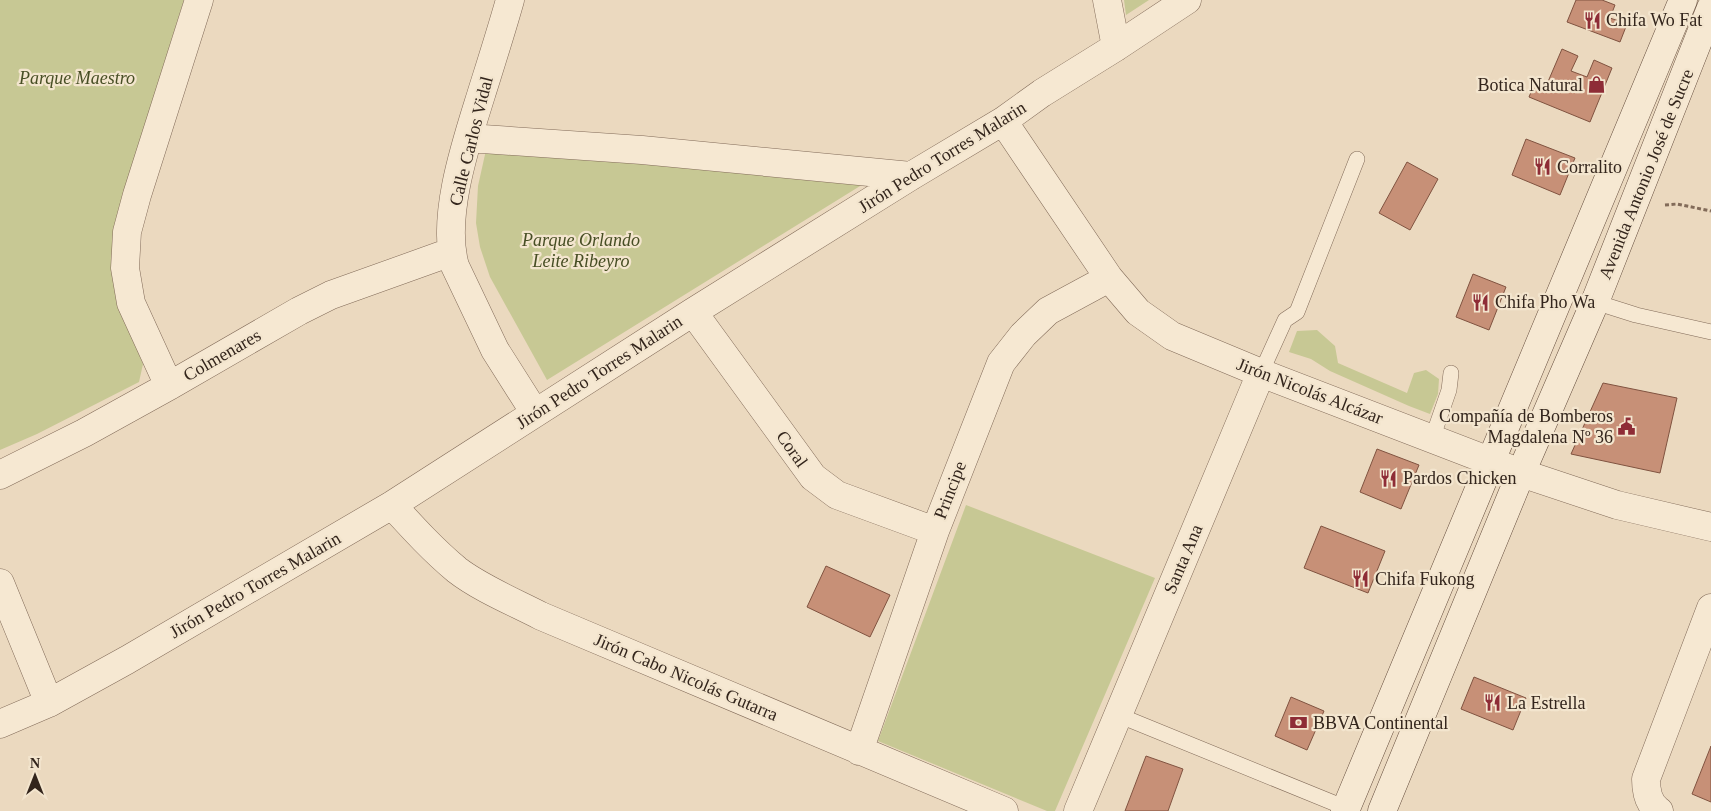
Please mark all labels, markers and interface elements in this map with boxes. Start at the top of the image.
restaurant icon: Chifa Wo Fat [1582,10,1602,30]
place label: Chifa Wo Fat [1606,10,1702,30]
street label: Avenida Antonio José de Sucre [1595,66,1697,282]
park label: Parque Maestro [18,68,135,88]
street label: Calle Carlos Vidal [445,74,497,208]
place label: Botica Natural [1478,75,1583,95]
shop icon: Botica Natural [1587,75,1607,95]
street label: Jirón Pedro Torres Malarin [854,97,1030,217]
restaurant icon: Corralito [1533,157,1553,177]
place label: Corralito [1557,157,1622,177]
park label: Parque Orlando Leite Ribeyro [521,230,640,271]
restaurant icon: Chifa Pho Wa [1471,292,1491,312]
place label: Chifa Pho Wa [1495,292,1595,312]
street label: Jirón Pedro Torres Malarin [512,311,686,433]
street label: Colmenares [180,325,264,385]
street label: Jirón Nicolás Alcázar [1234,354,1386,428]
place label: Compañía de Bomberos Magdalena Nº 36 [1439,406,1613,447]
public building icon: Compañía de Bomberos Magdalena Nº 36 [1617,416,1637,436]
street label: Coral [772,427,812,471]
street label: Principe [930,458,970,522]
restaurant icon: Pardos Chicken [1379,468,1399,488]
place label: Pardos Chicken [1403,468,1516,488]
street label: Santa Ana [1159,521,1207,597]
street label: Jirón Pedro Torres Malarin [166,528,344,642]
restaurant icon: Chifa Fukong [1351,569,1371,589]
place label: Chifa Fukong [1375,569,1475,589]
street label: Jirón Cabo Nicolás Gutarra [591,629,781,725]
restaurant icon: La Estrella [1483,693,1503,713]
place label: La Estrella [1507,693,1585,713]
bank icon: BBVA Continental [1289,713,1309,733]
place label: BBVA Continental [1313,713,1448,733]
north arrow [10,751,60,801]
text: N [30,756,40,771]

